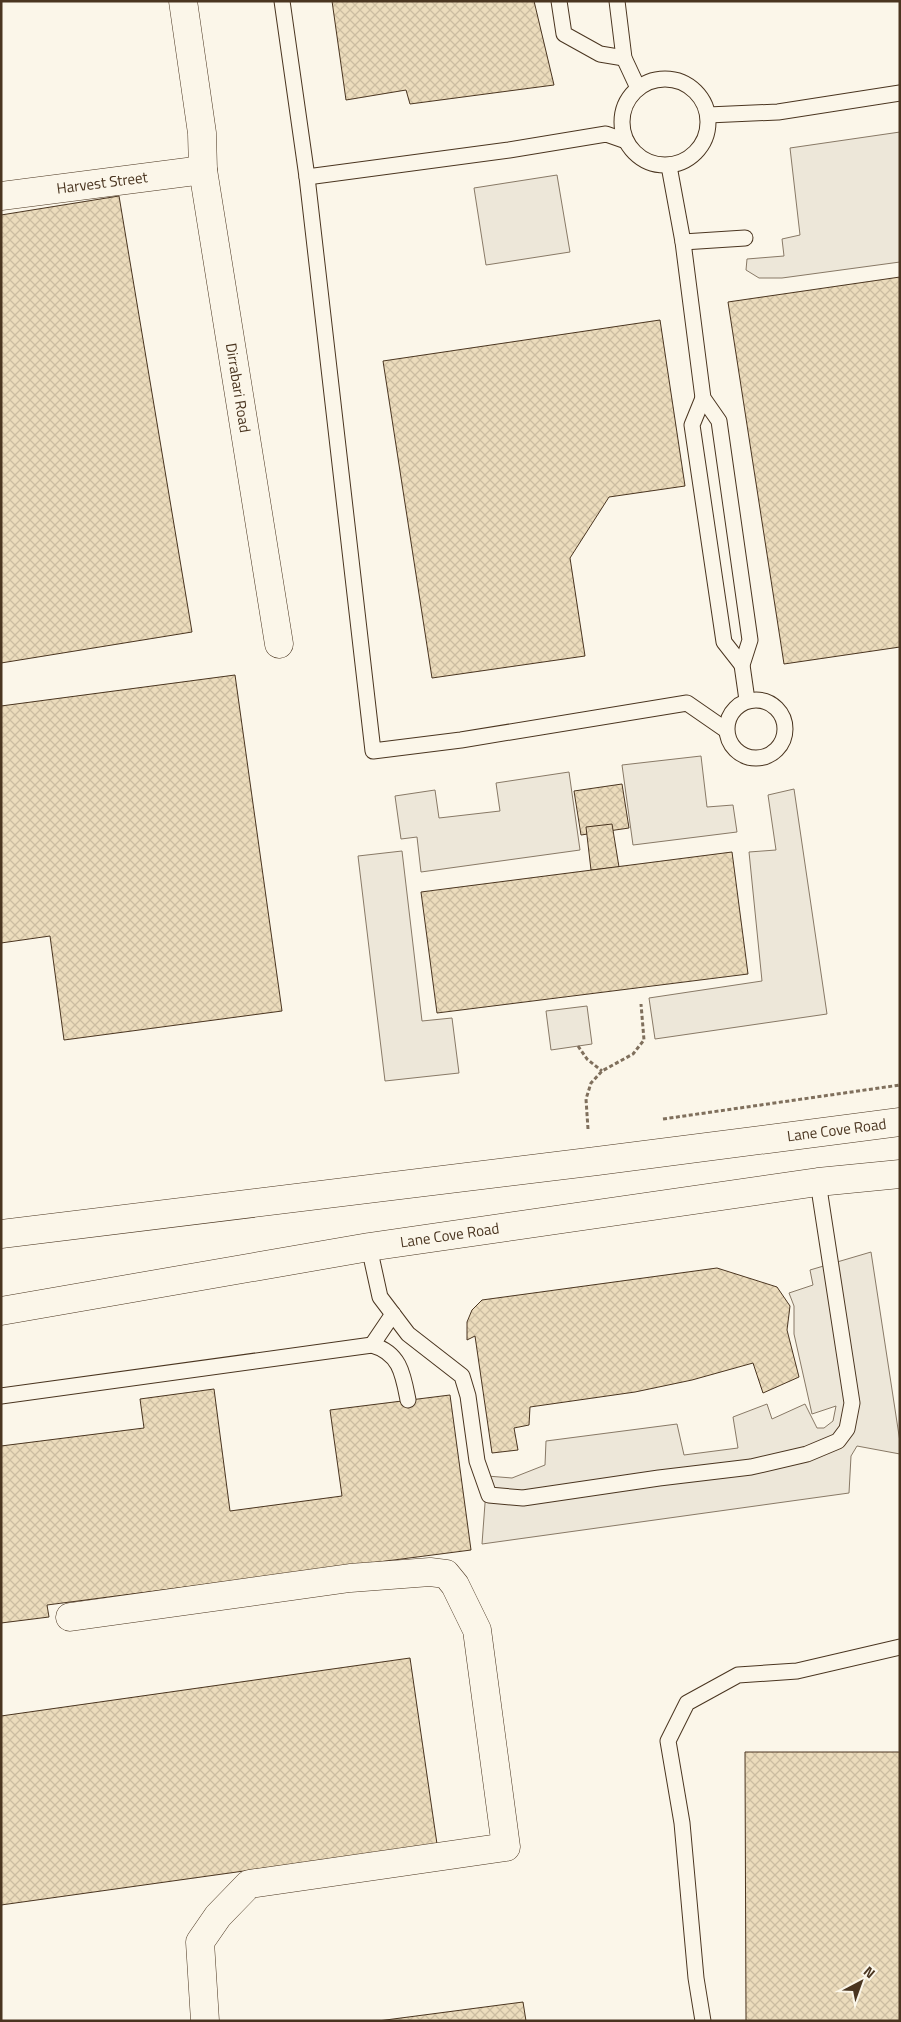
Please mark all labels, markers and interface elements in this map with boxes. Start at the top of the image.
street label: Harvest Street [55,165,150,200]
street label: Dirrabari Road [220,341,257,434]
street label: Lane Cove Road [785,1112,888,1147]
street label: Lane Cove Road [398,1216,501,1253]
north arrow [836,1957,886,2007]
text: N [859,1961,880,1983]

